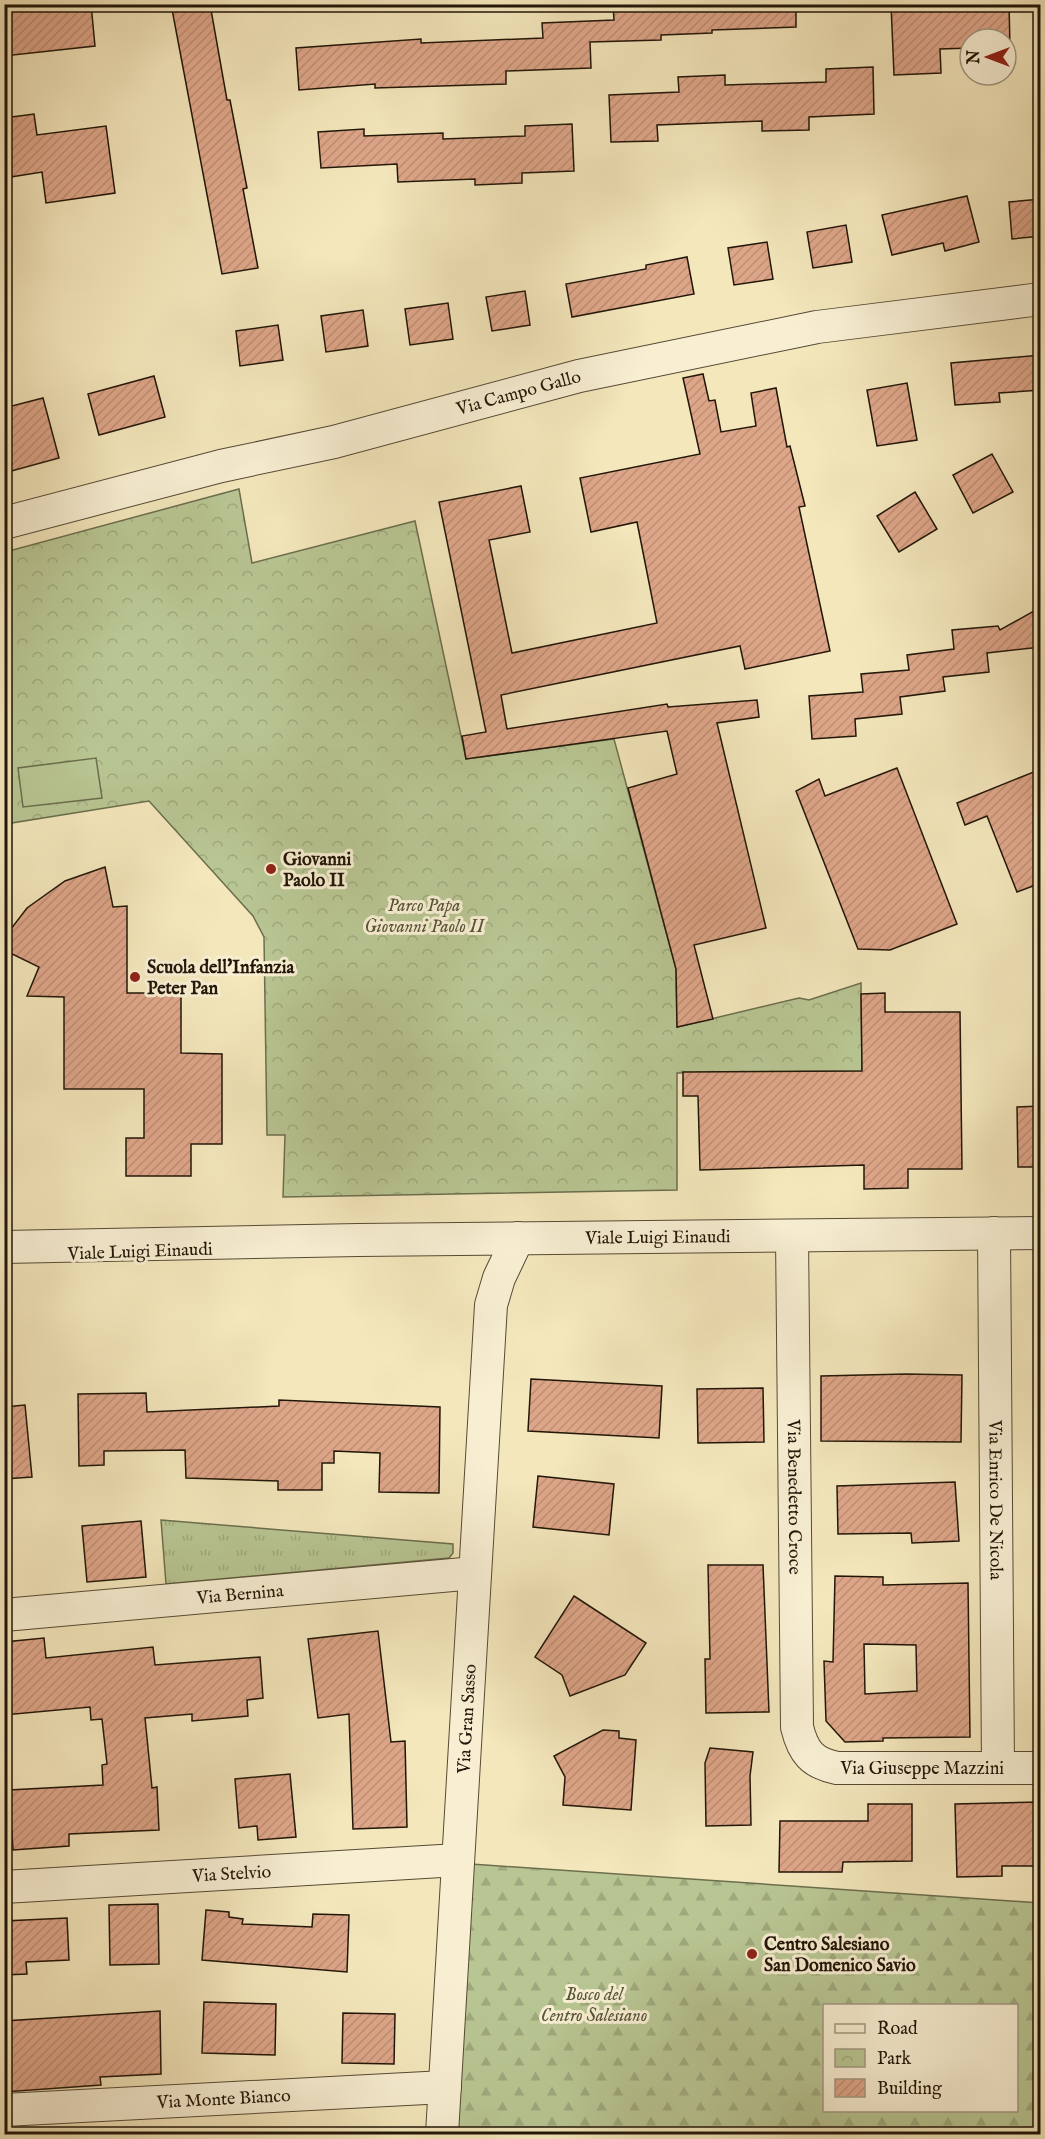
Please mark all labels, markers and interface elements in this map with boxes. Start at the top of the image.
north arrow [958,27,1018,87]
text: N [965,50,985,65]
street label: Via Campo Gallo [453,366,584,422]
place label: Giovanni Paolo II [283,849,351,893]
marker: Giovanni Paolo II [264,862,278,876]
park label: Parco Papa Giovanni Paolo II [364,895,486,939]
place label: Scuola dell'Infanzia Peter Pan [147,957,296,1001]
marker: Scuola dell'Infanzia Peter Pan [128,970,142,984]
street label: Viale Luigi Einaudi [584,1226,731,1251]
street label: Viale Luigi Einaudi [66,1238,213,1267]
street label: Via Benedetto Croce [781,1418,805,1575]
street label: Via Enrico De Nicola [982,1419,1007,1580]
street label: Via Bernina [195,1580,285,1611]
street label: Via Gran Sasso [453,1663,483,1775]
street label: Via Giuseppe Mazzini [839,1758,1004,1781]
street label: Via Stelvio [190,1861,272,1889]
place label: Centro Salesiano San Domenico Savio [764,1934,916,1978]
marker: Centro Salesiano San Domenico Savio [745,1947,759,1961]
park label: Bosco del Centro Salesiano [541,1984,647,2028]
legend [823,2004,1018,2112]
text: Road [877,2018,918,2041]
text: Park [877,2048,912,2071]
text: Building [877,2078,942,2101]
street label: Via Monte Bianco [155,2085,292,2115]

